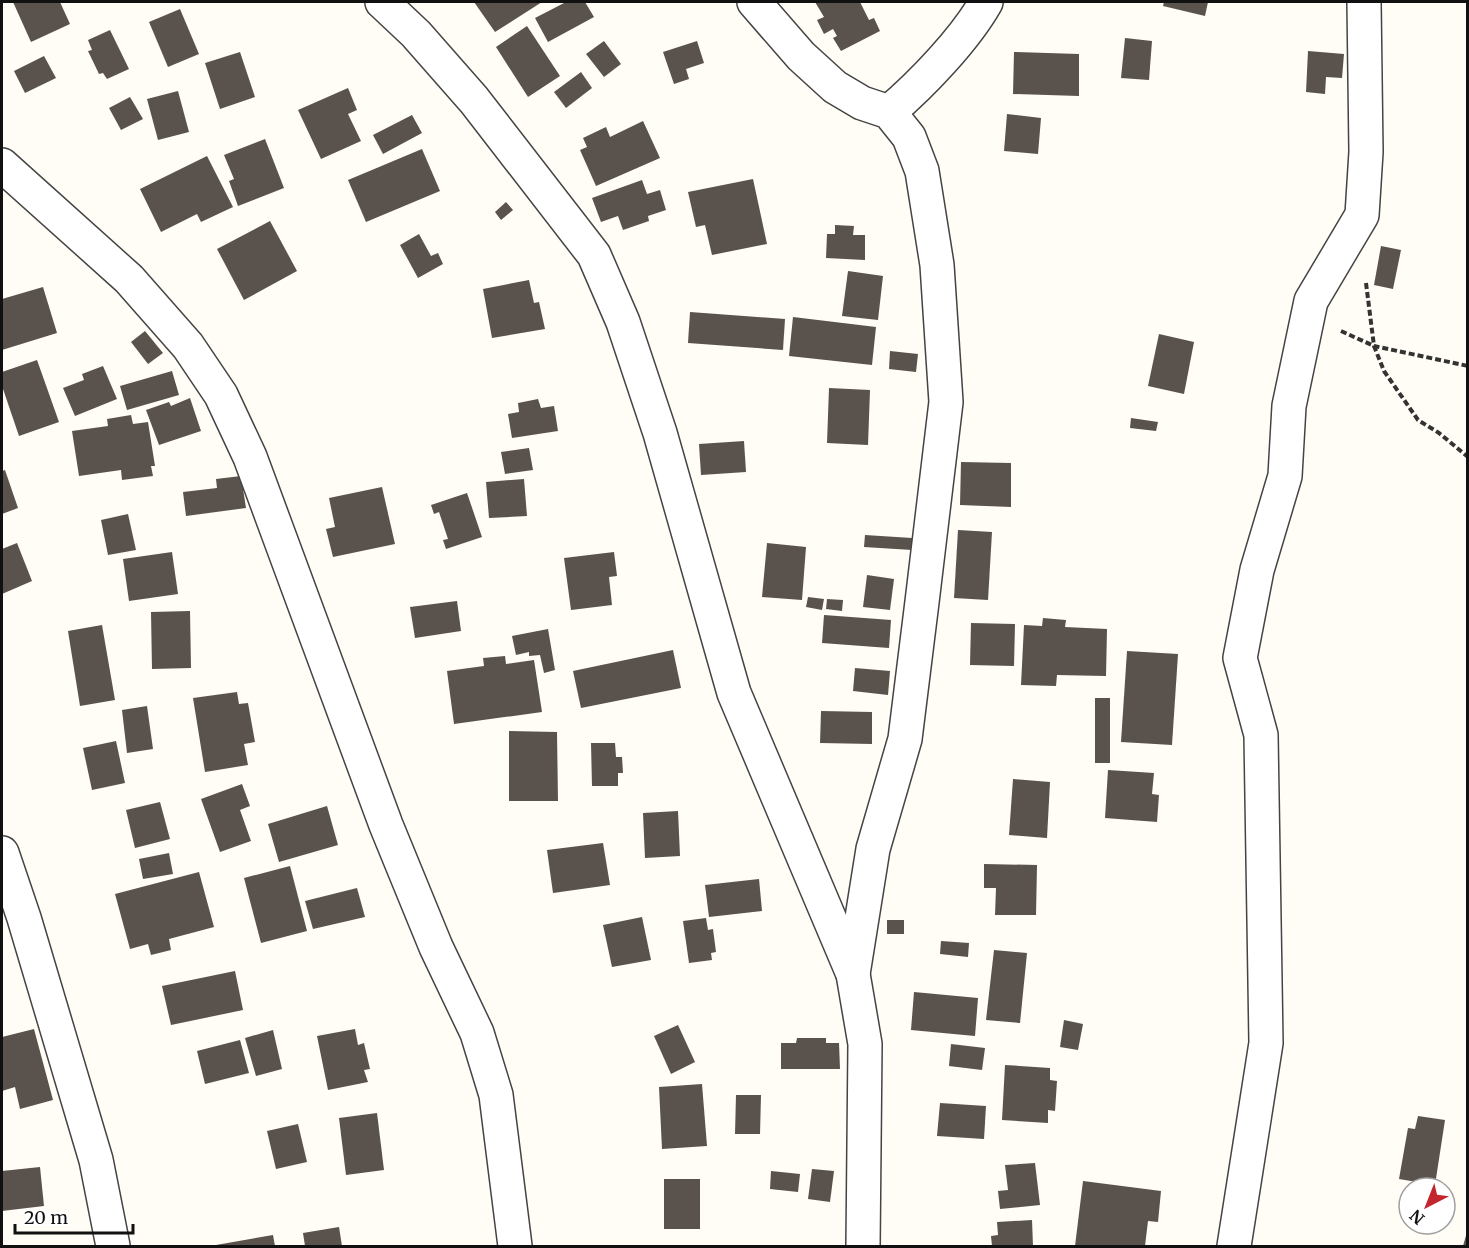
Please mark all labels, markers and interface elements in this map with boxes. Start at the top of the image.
north arrow [1397,1176,1457,1236]
scale bar [15,1197,134,1235]
text: N [1405,1205,1428,1229]
text: 20 m [24,1206,68,1229]

